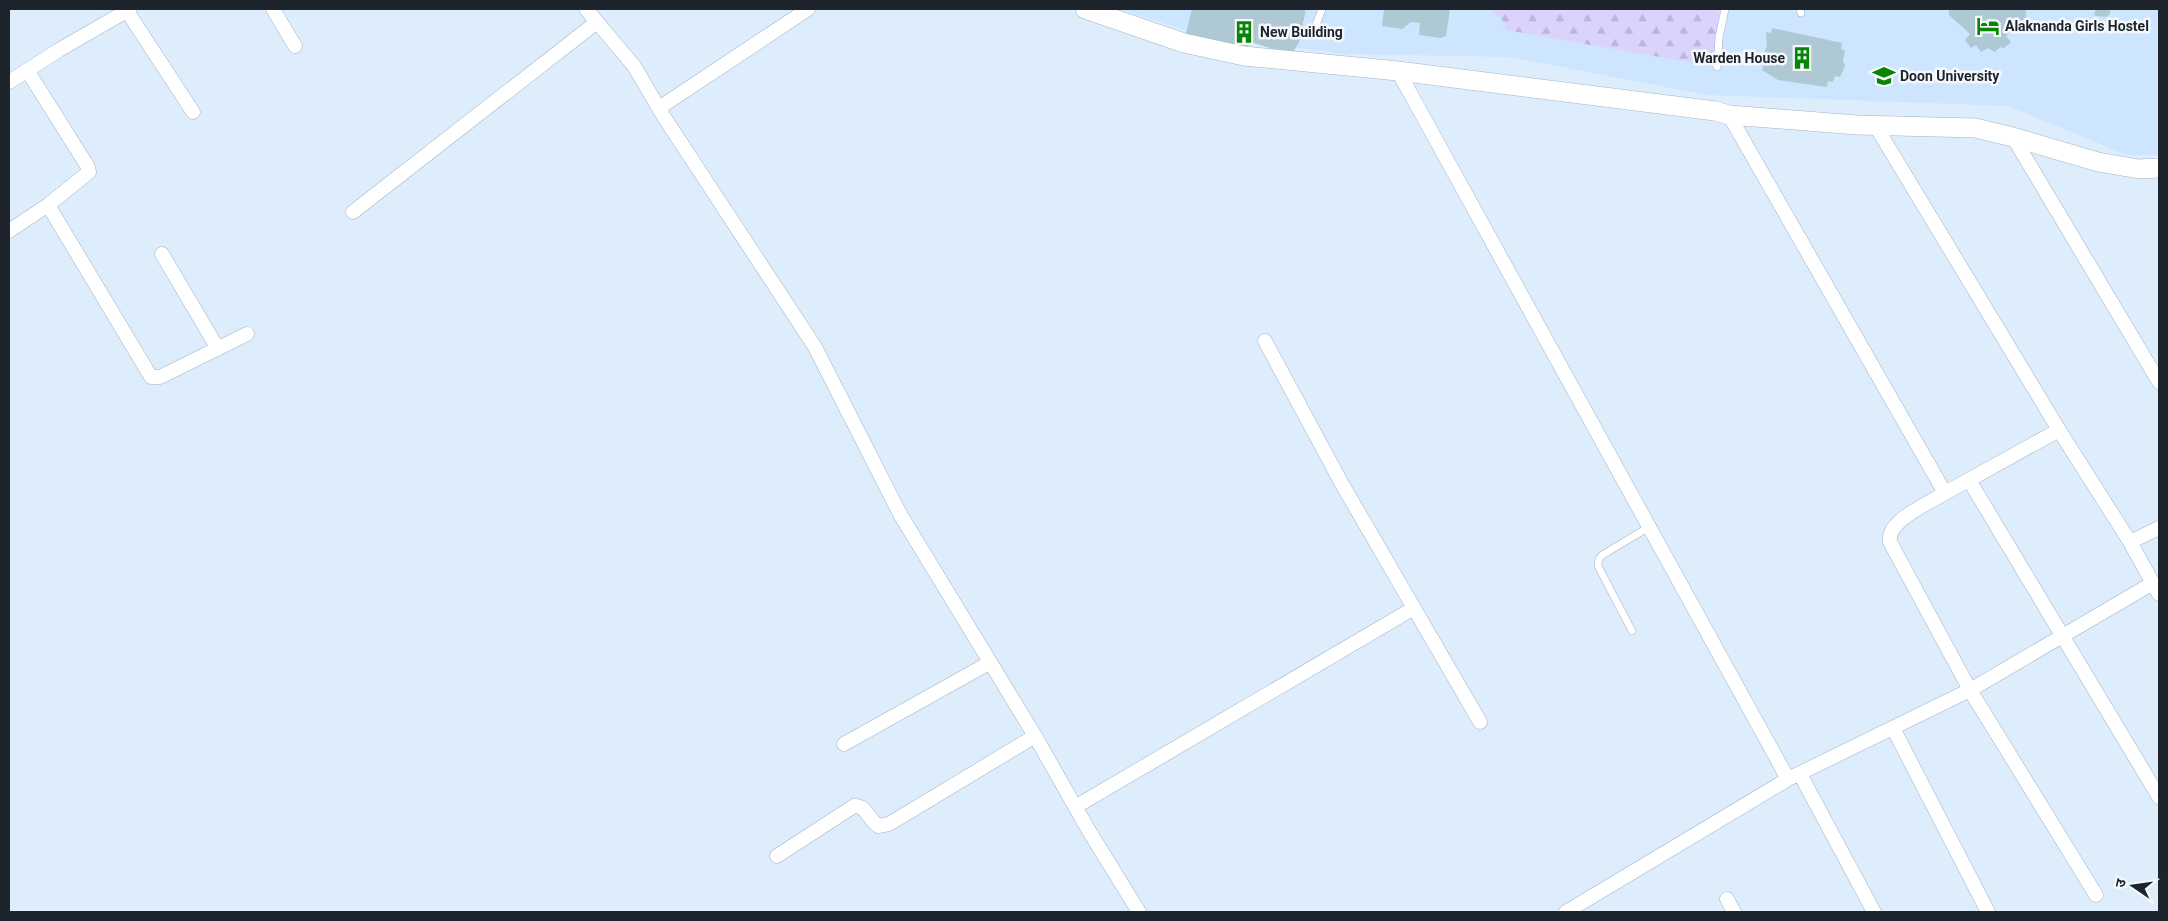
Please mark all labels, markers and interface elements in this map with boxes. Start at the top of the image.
hotel icon: Alaknanda Girls Hostel [1975,13,2001,39]
place label: Alaknanda Girls Hostel [2005,18,2149,34]
building icon: New Building [1231,19,1257,45]
place label: New Building [1260,24,1343,40]
building icon: Warden House [1789,45,1815,71]
place label: Warden House [1693,50,1785,66]
school or university icon: Doon University [1871,63,1897,89]
place label: Doon University [1900,68,2000,84]
north arrow [2108,861,2158,911]
text: उ [2112,877,2129,889]

